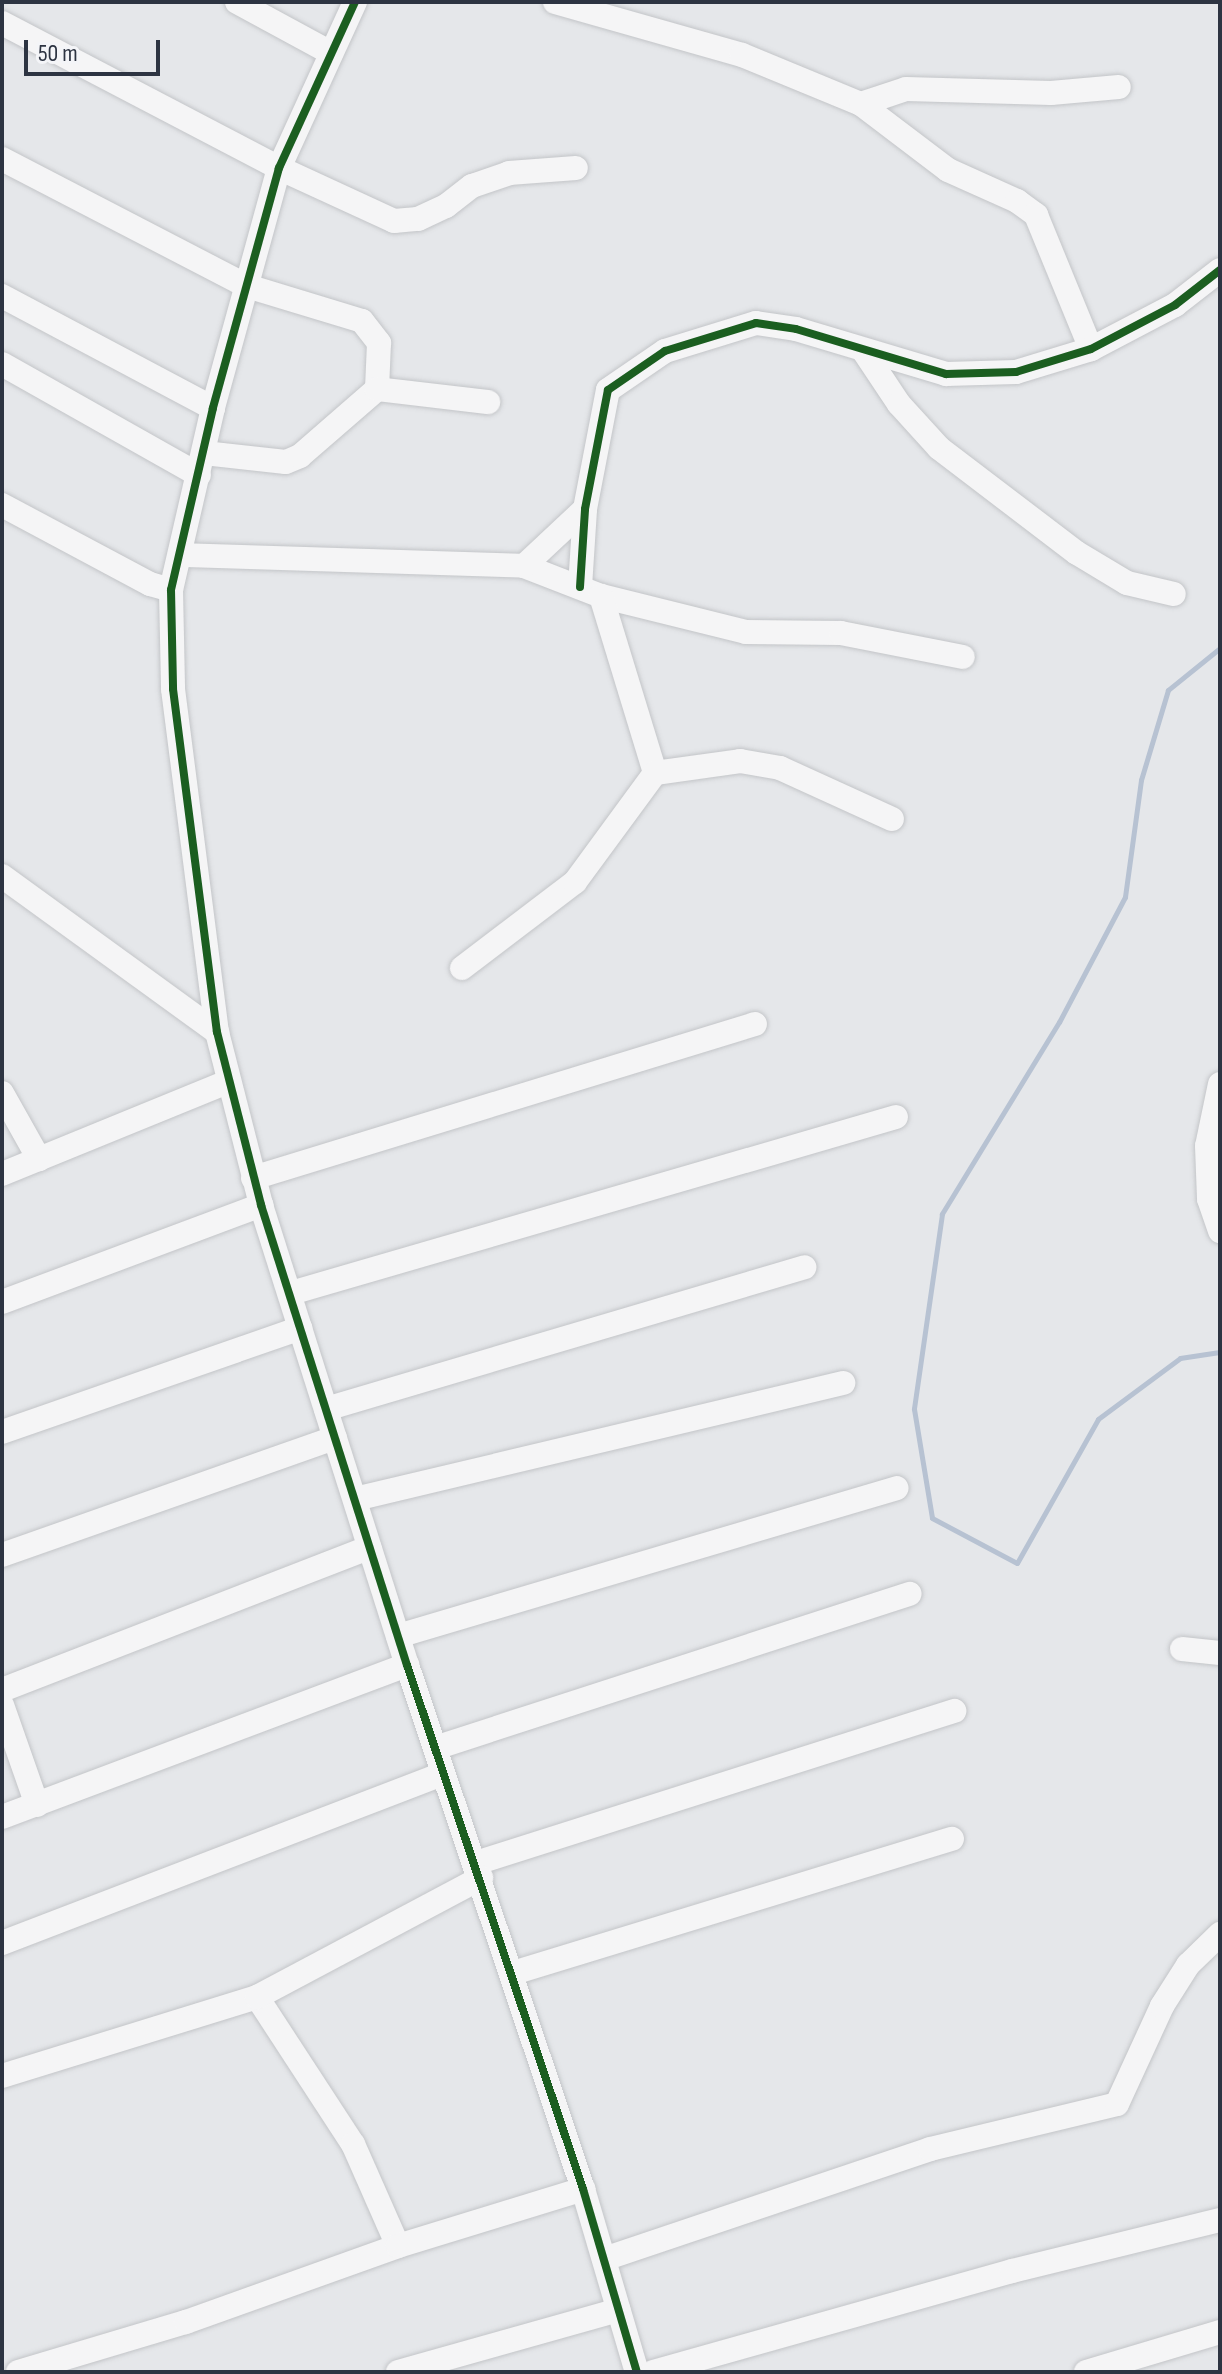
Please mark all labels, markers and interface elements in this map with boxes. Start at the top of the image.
scale bar [28,24,164,74]
text: 50 m [38,39,78,68]

